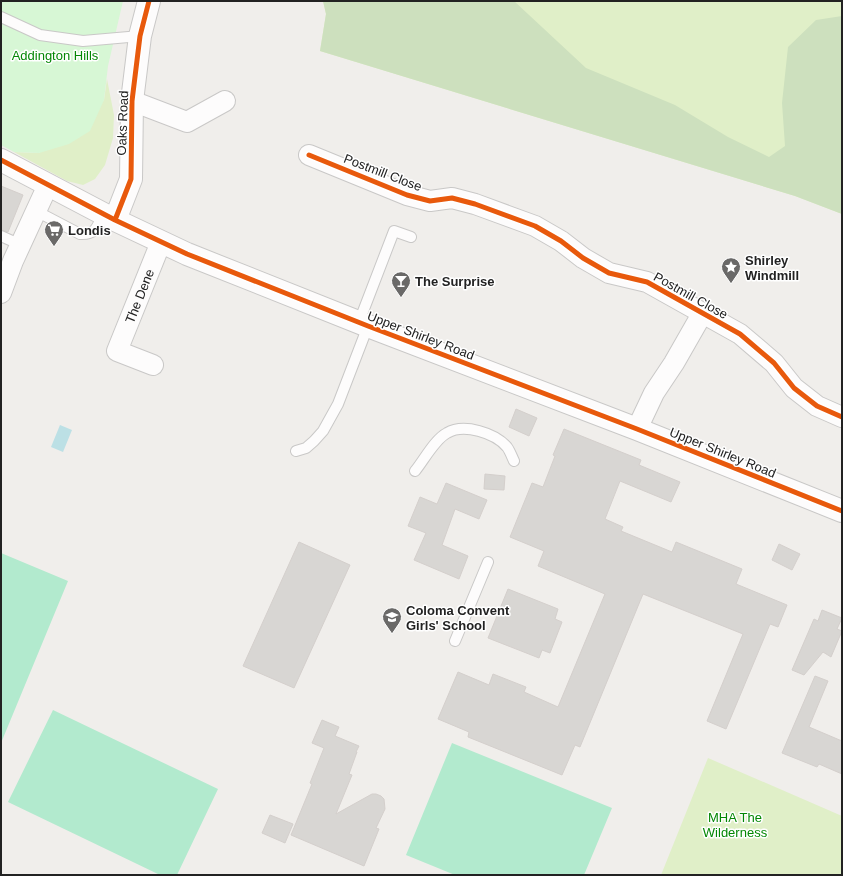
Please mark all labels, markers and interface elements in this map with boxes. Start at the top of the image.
park label: Addington Hills [12,48,99,63]
street label: Oaks Road [114,90,131,156]
street label: Postmill Close [342,151,424,194]
supermarket icon: Londis [43,219,65,247]
place label: Londis [68,223,111,238]
place label: Shirley Windmill [745,253,799,283]
place icon: Shirley Windmill [720,256,742,284]
street label: The Dene [122,267,157,325]
street label: Postmill Close [651,269,730,322]
bar icon: The Surprise [390,270,412,298]
place label: The Surprise [415,274,494,289]
street label: Upper Shirley Road [365,308,476,363]
street label: Upper Shirley Road [667,424,778,481]
place label: Coloma Convent Girls' School [406,603,510,633]
school or university icon: Coloma Convent Girls' School [381,606,403,634]
park label: MHA The Wilderness [703,810,768,840]

